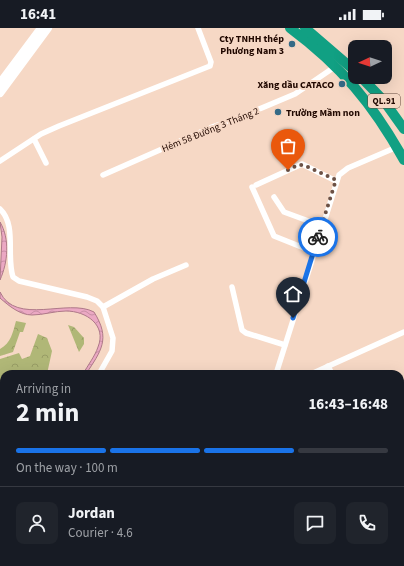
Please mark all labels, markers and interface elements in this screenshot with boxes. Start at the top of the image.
text: 16:41 [20,4,56,25]
place label: Cty TNHH thép Phương Nam 3 [219,32,284,58]
marker: Cty TNHH thép Phương Nam 3 [287,39,297,49]
north arrow [348,40,392,84]
map controls [348,40,392,84]
place label: Xăng dầu CATACO [258,78,334,92]
marker: Xăng dầu CATACO [337,79,347,89]
road number: QL.91 [368,94,400,108]
street label: Hẻm 58 Đường 3 Tháng 2 [160,104,261,156]
place label: Trường Mầm non [286,106,360,120]
marker: Trường Mầm non [273,107,283,117]
pin [271,129,305,170]
icon: bag [277,135,299,157]
courier [298,217,338,257]
icon: bike [307,226,329,248]
pin [276,277,310,318]
icon: home [282,283,304,305]
text: Arriving in [16,380,71,398]
text: 2 min [16,394,79,431]
text: 16:43–16:48 [308,394,388,415]
text: On the way · 100 m [16,459,118,477]
button: person [16,502,58,544]
button: chat [294,502,336,544]
button: phone [346,502,388,544]
text: Jordan [68,503,115,524]
text: Courier · 4.6 [68,524,133,542]

